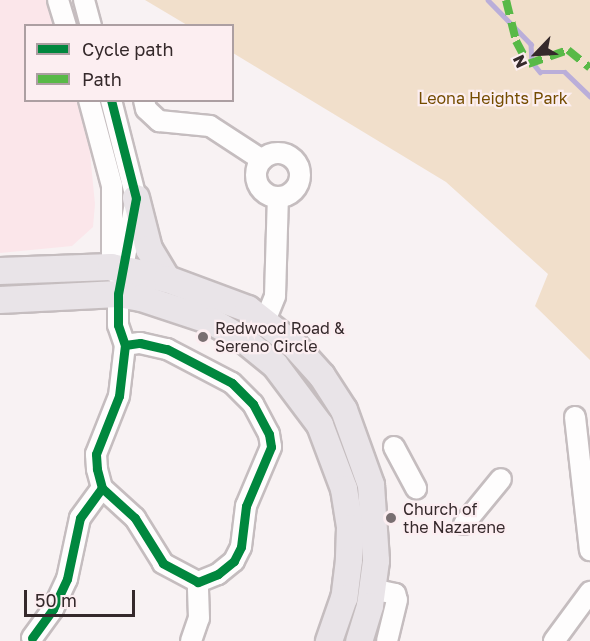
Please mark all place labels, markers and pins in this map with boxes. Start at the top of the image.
place label: Redwood Road & Sereno Circle [215,318,345,356]
marker: Redwood Road & Sereno Circle [196,330,210,344]
place label: Church of the Nazarene [403,499,505,537]
marker: Church of the Nazarene [384,511,398,525]

